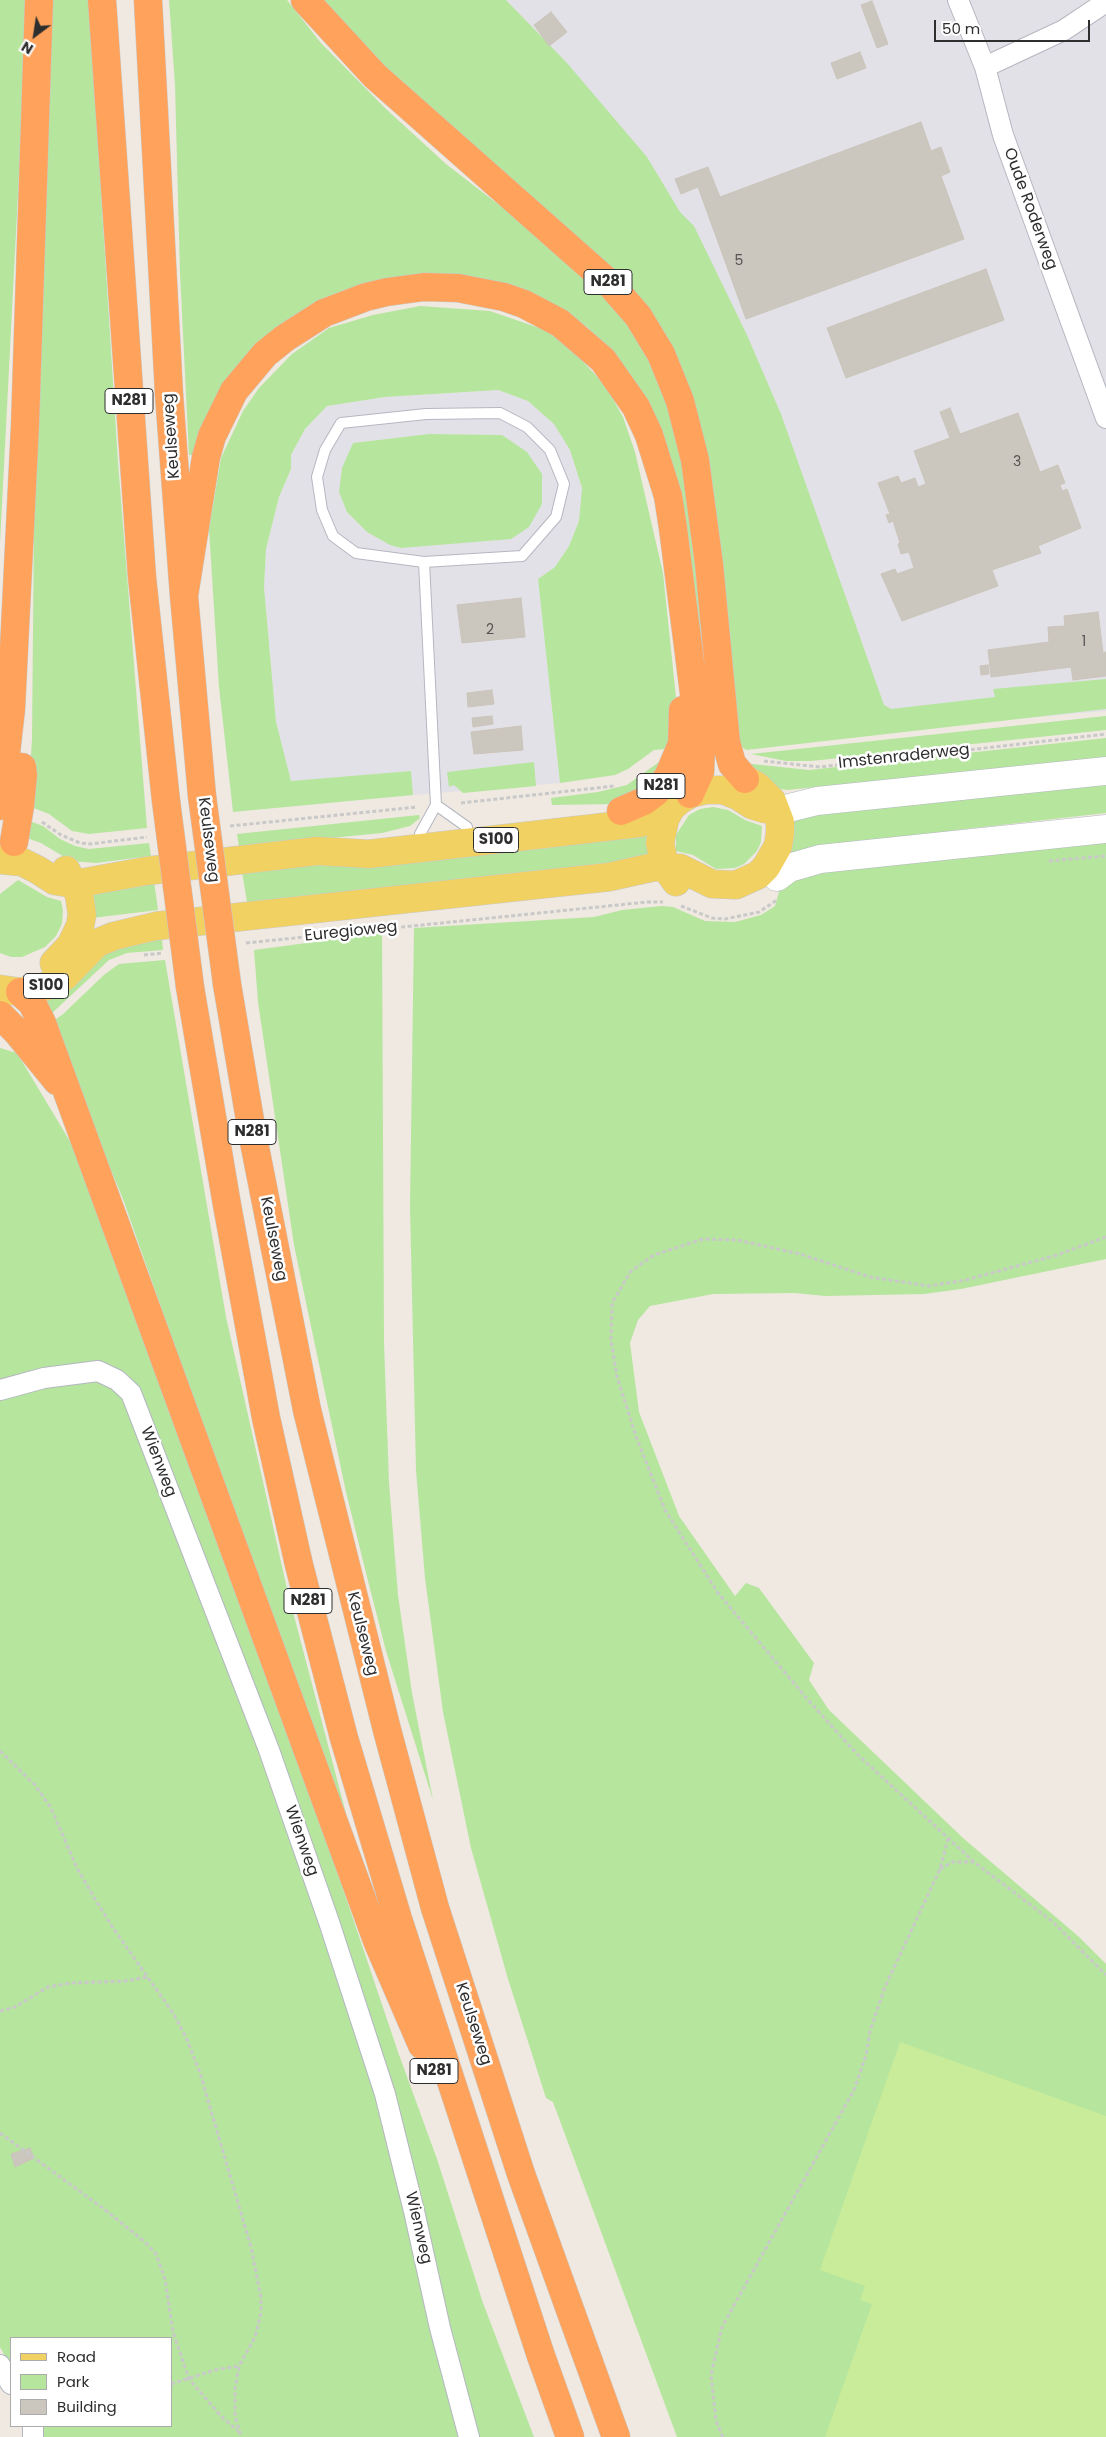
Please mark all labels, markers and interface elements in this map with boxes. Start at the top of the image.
north arrow [10,10,60,60]
scale bar [936,10,1092,42]
text: 50 m [942,18,980,39]
text: N [18,37,37,59]
street label: Oude Roderweg [999,145,1061,273]
house number: 5 [735,253,743,269]
road number: N281 [584,270,632,294]
road number: N281 [105,388,153,414]
street label: Keulseweg [159,393,185,479]
house number: 3 [1013,454,1021,470]
house number: 2 [486,622,494,638]
house number: 1 [1082,634,1086,650]
street label: Imstenraderweg [837,741,971,773]
road number: N281 [637,774,685,798]
street label: Keulseweg [193,796,223,884]
road number: S100 [474,828,518,852]
street label: Euregioweg [304,918,398,946]
road number: S100 [23,974,68,998]
road number: N281 [228,1120,276,1144]
street label: Keulseweg [255,1195,291,1283]
street label: Wienweg [136,1424,180,1500]
road number: N281 [284,1588,332,1614]
street label: Keulseweg [342,1590,382,1678]
street label: Wienweg [280,1803,322,1879]
street label: Keulseweg [451,1980,495,2068]
road number: N281 [410,2058,458,2084]
street label: Wienweg [400,2190,436,2266]
legend [10,2337,172,2427]
text: Road [57,2346,96,2367]
text: Park [57,2371,89,2392]
text: Building [57,2396,117,2417]

